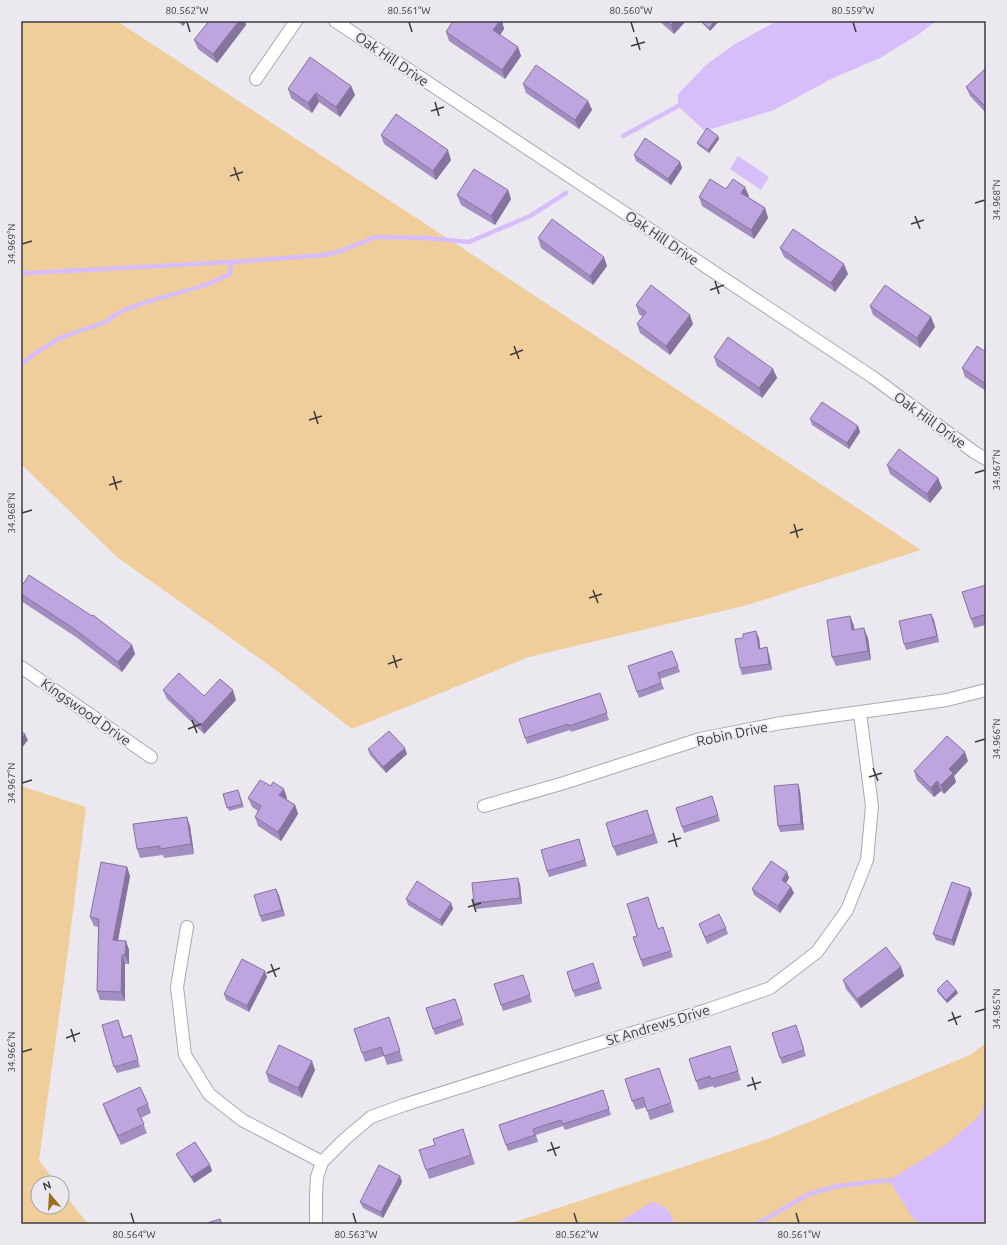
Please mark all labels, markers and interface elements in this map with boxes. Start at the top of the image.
text: 80.562°W [165,5,209,16]
text: 80.561°W [387,5,431,16]
text: 80.560°W [609,5,653,16]
text: 80.559°W [831,5,875,16]
street label: Oak Hill Drive [352,29,432,89]
text: 34.968°N [991,179,1002,221]
street label: Oak Hill Drive [622,208,702,268]
text: 34.969°N [6,223,17,265]
street label: Oak Hill Drive [891,389,969,451]
text: 34.967°N [991,449,1002,491]
text: 34.968°N [6,492,17,534]
street label: Kingswood Drive [38,675,134,749]
text: 34.966°N [991,718,1002,760]
street label: Robin Drive [695,719,769,749]
text: 34.967°N [6,762,17,804]
text: 34.965°N [991,988,1002,1030]
street label: St Andrews Drive [604,1002,712,1048]
text: 34.966°N [6,1031,17,1073]
north arrow [30,1175,70,1215]
text: N [41,1179,53,1192]
text: 80.564°W [112,1229,156,1240]
text: 80.563°W [334,1229,378,1240]
text: 80.562°W [555,1229,599,1240]
text: 80.561°W [777,1229,821,1240]

